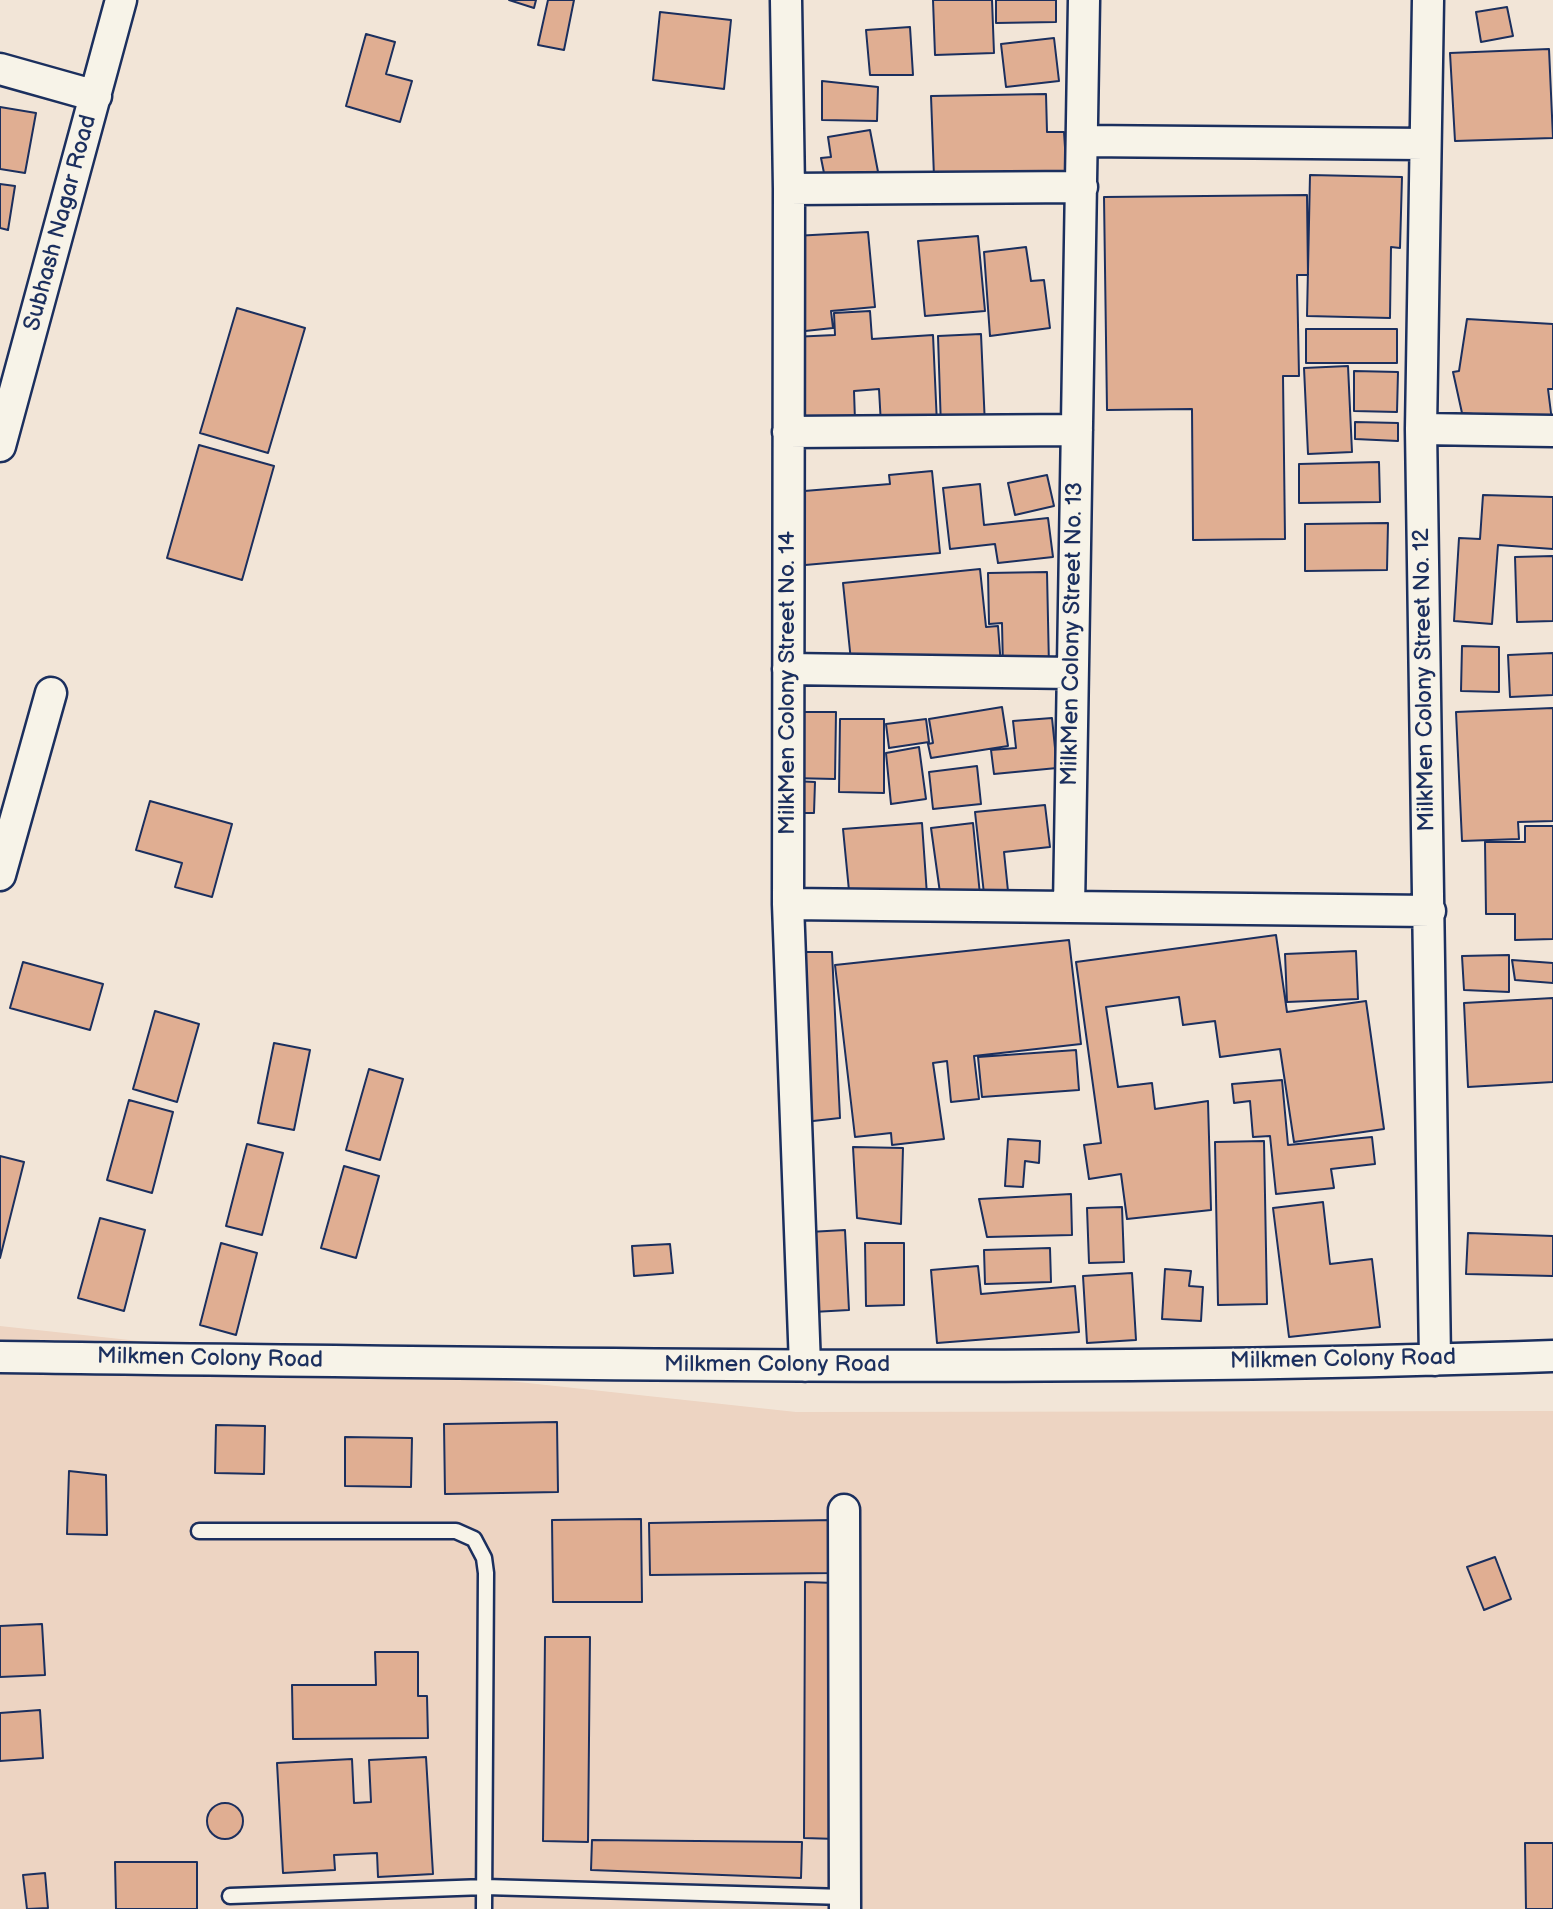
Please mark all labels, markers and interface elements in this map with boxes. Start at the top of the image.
street label: Subhash Nagar Road [19,112,103,334]
street label: MilkMen Colony Street No. 13 [1057,482,1089,786]
street label: MilkMen Colony Street No. 12 [1409,528,1441,832]
street label: MilkMen Colony Street No. 14 [774,531,802,835]
street label: Milkmen Colony Road [97,1343,323,1375]
street label: Milkmen Colony Road [1230,1344,1456,1376]
street label: Milkmen Colony Road [664,1351,890,1379]

